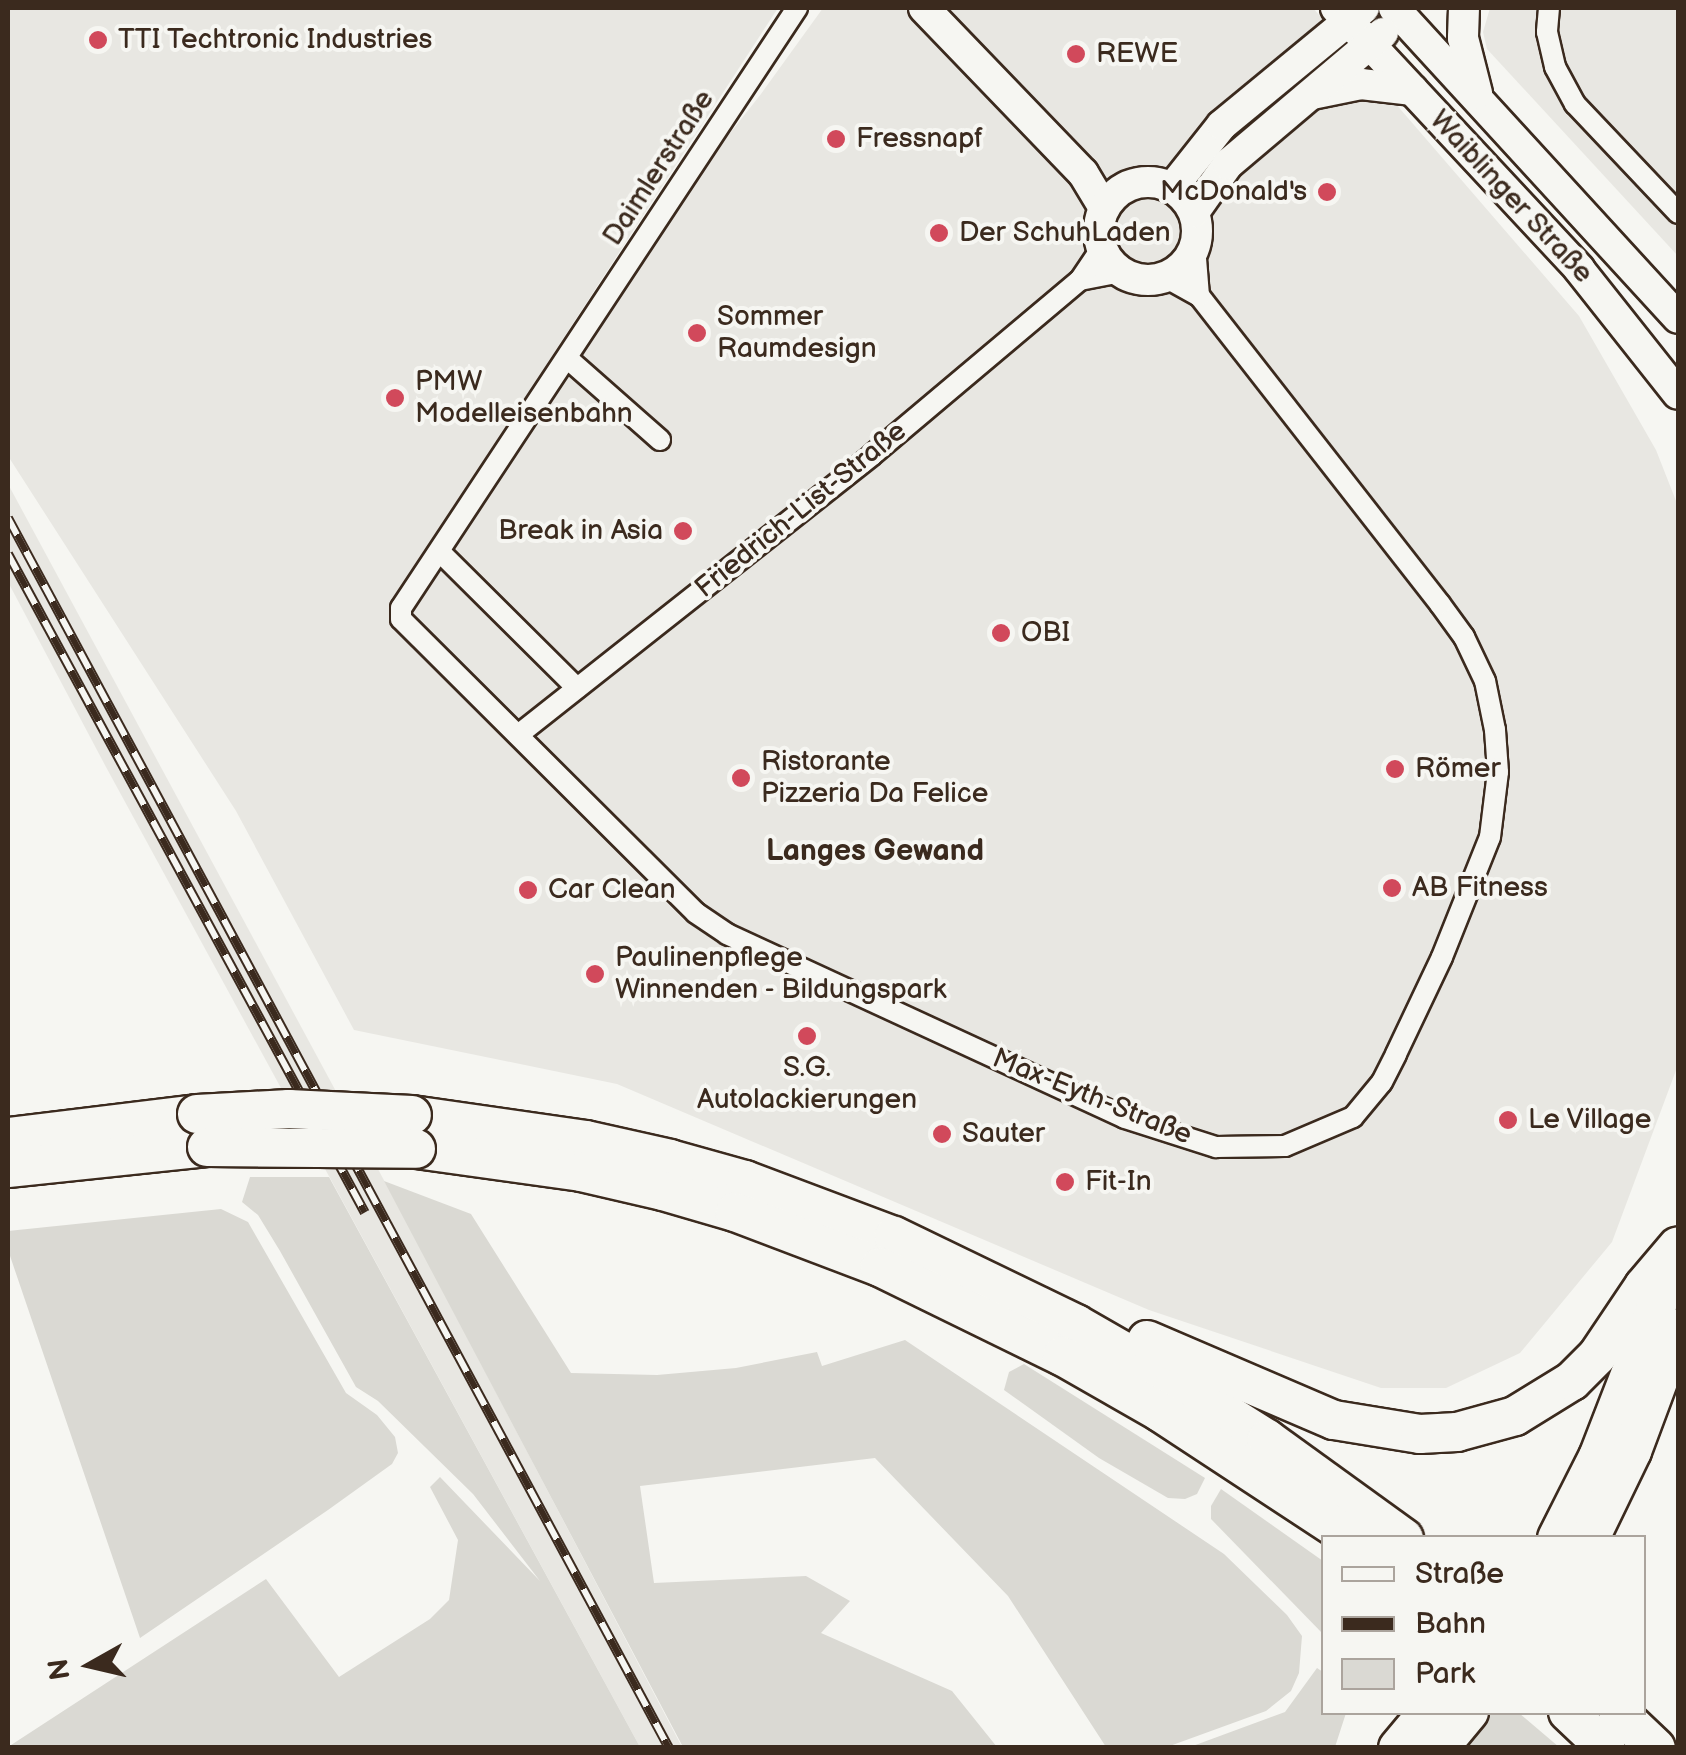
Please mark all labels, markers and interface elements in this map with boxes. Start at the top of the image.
place label: TTI Techtronic Industries [118,23,433,57]
marker: TTI Techtronic Industries [87,29,109,51]
place label: REWE [1096,37,1178,71]
marker: REWE [1065,43,1087,65]
street label: Daimlerstraße [596,84,722,252]
street label: Waiblinger Straße [1422,104,1600,290]
place label: Fressnapf [856,122,983,156]
marker: Fressnapf [825,128,847,150]
place label: McDonald's [1160,175,1307,209]
marker: McDonald's [1316,181,1338,203]
place label: Der SchuhLaden [959,216,1171,250]
marker: Der SchuhLaden [928,222,950,244]
place label: Sommer Raumdesign [717,300,877,366]
marker: Sommer Raumdesign [686,322,708,344]
place label: PMW Modelleisenbahn [415,365,633,431]
marker: PMW Modelleisenbahn [384,387,406,409]
street label: Friedrich-List-Straße [689,415,913,605]
place label: Break in Asia [498,514,663,548]
marker: Break in Asia [672,520,694,542]
place label: OBI [1021,616,1070,650]
marker: OBI [990,622,1012,644]
place label: Ristorante Pizzeria Da Felice [761,745,988,811]
place label: Römer [1415,752,1501,786]
marker: Römer [1384,758,1406,780]
marker: Ristorante Pizzeria Da Felice [730,767,752,789]
district label: Langes Gewand [766,833,984,869]
place label: AB Fitness [1412,871,1548,905]
place label: Car Clean [548,873,676,907]
marker: AB Fitness [1381,877,1403,899]
marker: Car Clean [517,879,539,901]
place label: Paulinenpflege Winnenden - Bildungspark [615,941,949,1007]
marker: Paulinenpflege Winnenden - Bildungspark [584,963,606,985]
marker: S.G. Autolackierungen [796,1025,818,1047]
street label: Max-Eyth-Straße [987,1042,1197,1152]
place label: S.G. Autolackierungen [697,1051,917,1117]
place label: Le Village [1528,1103,1652,1137]
marker: Le Village [1497,1109,1519,1131]
place label: Sauter [962,1117,1045,1151]
marker: Sauter [931,1123,953,1145]
place label: Fit-In [1085,1165,1152,1199]
marker: Fit-In [1054,1171,1076,1193]
legend [1321,1535,1646,1715]
text: Straße [1415,1556,1504,1592]
text: Bahn [1415,1606,1486,1642]
north arrow [40,1615,140,1715]
text: Park [1415,1656,1475,1692]
text: N [42,1657,78,1682]

